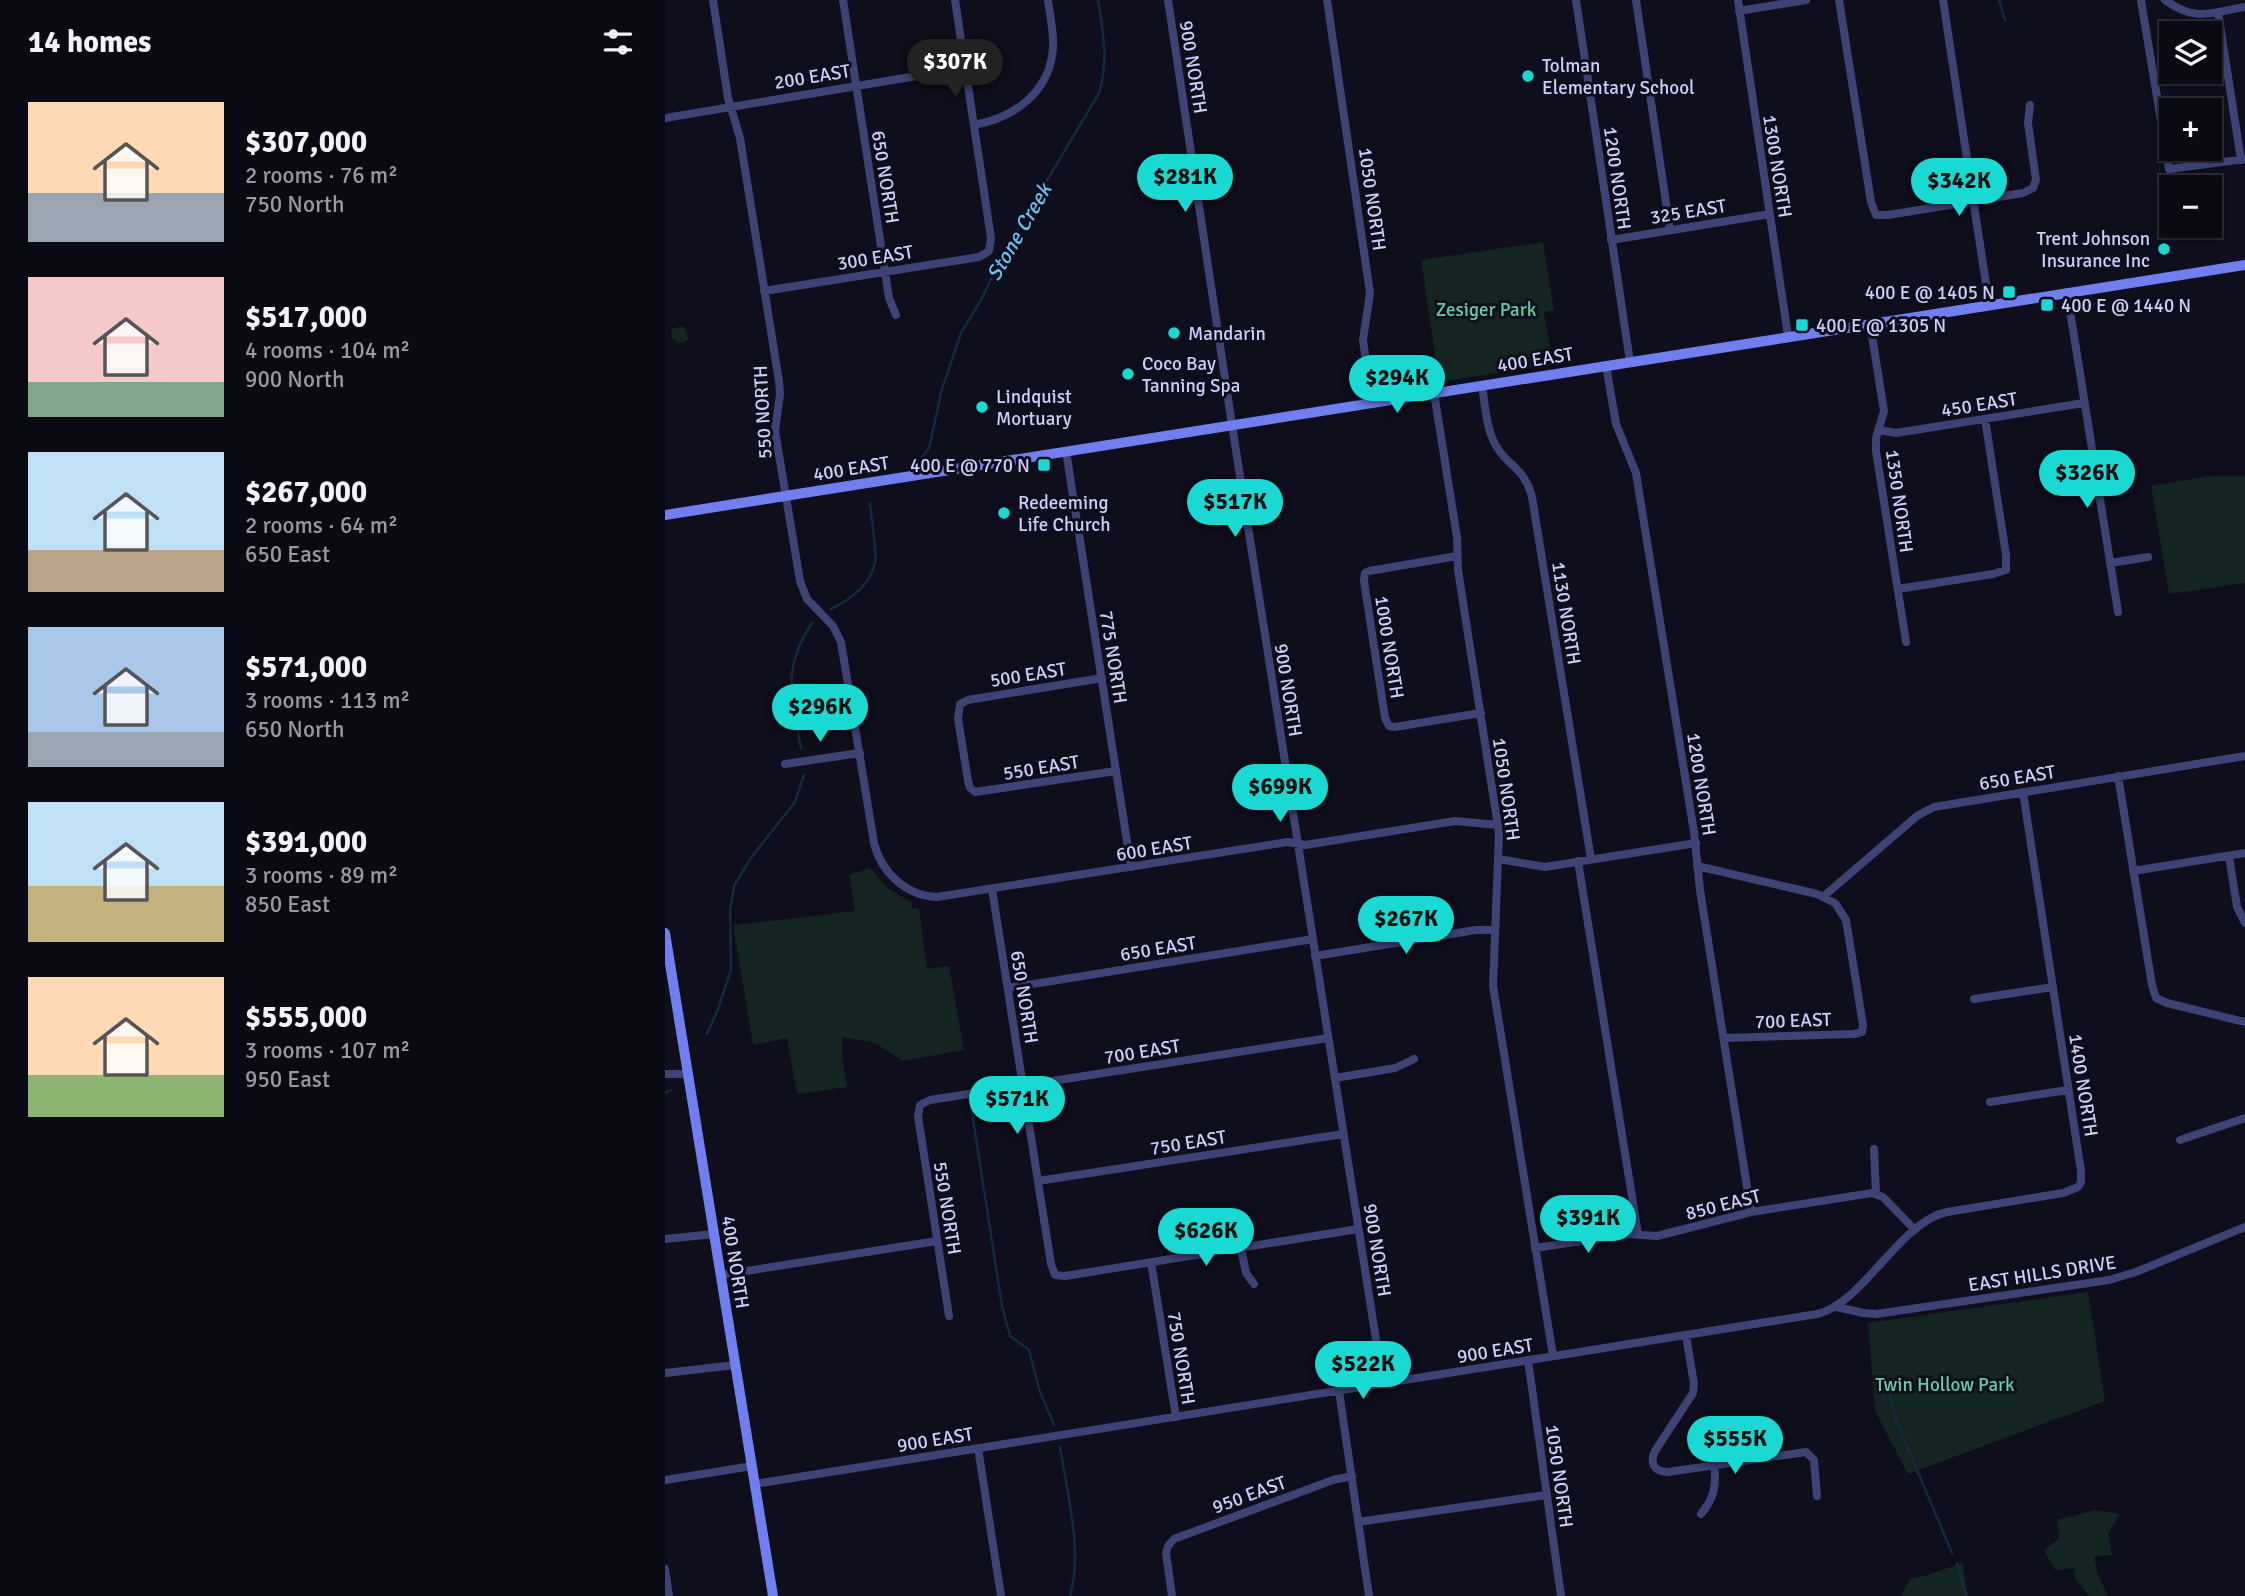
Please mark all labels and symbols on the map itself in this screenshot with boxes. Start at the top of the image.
street label: 900 NORTH [1174,19,1212,115]
pin: $307K [906,40,1004,99]
place label: Tolman Elementary School [1542,54,1695,100]
street label: 200 EAST [772,59,853,95]
marker: Tolman Elementary School [1520,68,1536,84]
street label: 1300 NORTH [1757,113,1797,219]
street label: 1200 NORTH [1598,125,1636,231]
street label: 650 NORTH [866,129,904,225]
street label: 1050 NORTH [1353,146,1391,252]
pin: $281K [1136,154,1234,214]
pin: $342K [1910,158,2008,218]
water label: Stone Creek [981,177,1058,285]
street label: 325 EAST [1648,194,1729,230]
place label: Trent Johnson Insurance Inc [2037,227,2150,273]
street label: 300 EAST [835,240,916,276]
marker: Trent Johnson Insurance Inc [2156,241,2172,257]
place label: 400 E @ 1405 N [1865,281,1995,305]
marker: 400 E @ 1405 N [2001,284,2017,300]
place label: 400 E @ 1440 N [2061,294,2191,318]
marker: 400 E @ 1440 N [2039,297,2055,313]
park label: Zesiger Park [1436,298,1537,322]
place label: 400 E @ 1305 N [1816,314,1946,338]
marker: 400 E @ 1305 N [1794,317,1810,333]
place label: Mandarin [1188,322,1266,346]
marker: Mandarin [1166,325,1182,341]
street label: 400 EAST [1495,342,1576,378]
place label: Coco Bay Tanning Spa [1142,352,1240,398]
pin: $294K [1348,356,1446,415]
street label: 550 NORTH [749,365,777,459]
marker: Coco Bay Tanning Spa [1120,366,1136,382]
place label: Lindquist Mortuary [996,385,1072,431]
street label: 450 EAST [1939,387,2020,423]
marker: Lindquist Mortuary [974,399,990,415]
street label: 1350 NORTH [1880,448,1918,554]
pin: $326K [2038,450,2136,510]
street label: 400 EAST [811,451,892,487]
place label: 400 E @ 770 N [910,454,1030,478]
marker: 400 E @ 770 N [1036,457,1052,473]
pin: $517K [1186,480,1284,539]
place label: Redeeming Life Church [1018,491,1111,537]
marker: Redeeming Life Church [996,505,1012,521]
street label: 1130 NORTH [1546,560,1586,666]
street label: 1000 NORTH [1369,594,1409,700]
street label: 775 NORTH [1094,609,1132,705]
street label: 900 NORTH [1269,642,1307,738]
street label: 500 EAST [988,657,1069,693]
pin: $296K [771,684,869,744]
street label: 1200 NORTH [1681,731,1721,837]
street label: 1050 NORTH [1487,736,1525,842]
street label: 550 EAST [1001,750,1082,786]
street label: 650 EAST [1977,760,2058,796]
pin: $699K [1231,764,1329,824]
street label: 600 EAST [1114,831,1195,867]
pin: $267K [1357,897,1455,956]
street label: 650 EAST [1118,931,1199,967]
street label: 650 NORTH [1005,949,1043,1045]
street label: 700 EAST [1754,1008,1832,1034]
street label: 1400 NORTH [2063,1032,2103,1138]
street label: 700 EAST [1102,1034,1183,1070]
pin: $571K [968,1076,1066,1136]
street label: 750 EAST [1148,1125,1229,1161]
street label: 550 NORTH [928,1160,966,1256]
street label: 850 EAST [1683,1184,1764,1226]
pin: $391K [1539,1196,1637,1255]
street label: 900 NORTH [1358,1202,1396,1298]
pin: $626K [1157,1208,1255,1268]
street label: 400 NORTH [716,1214,754,1310]
street label: EAST HILLS DRIVE [1966,1250,2118,1298]
street label: 750 NORTH [1162,1310,1200,1406]
street label: 900 EAST [1455,1333,1536,1369]
pin: $522K [1314,1342,1412,1401]
park label: Twin Hollow Park [1875,1373,2015,1397]
pin: $555K [1686,1416,1784,1476]
street label: 900 EAST [895,1422,976,1458]
street label: 1050 NORTH [1540,1423,1578,1529]
street label: 950 EAST [1209,1470,1290,1519]

